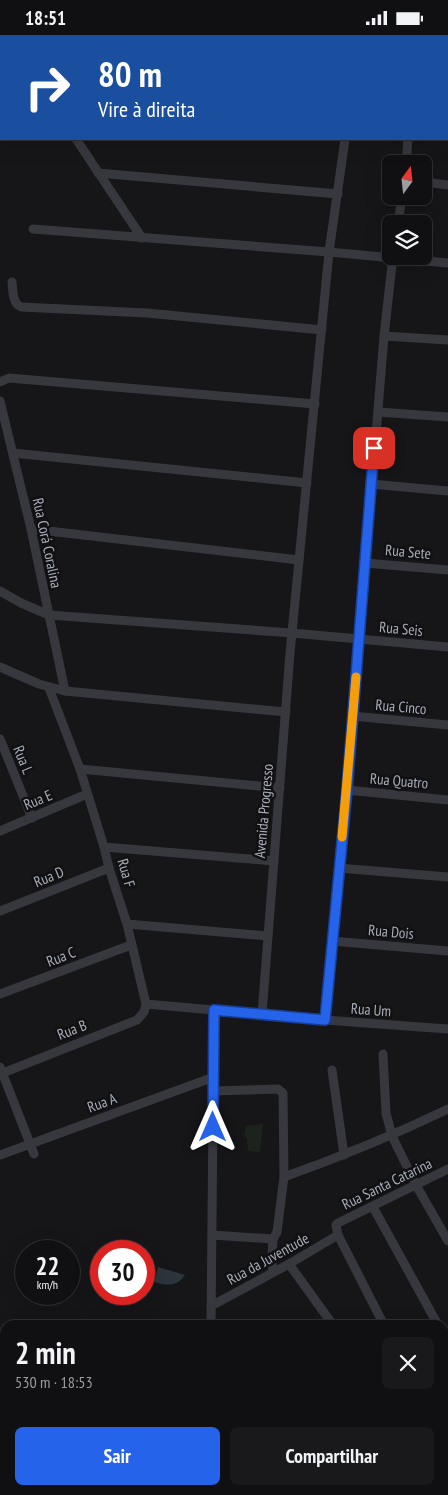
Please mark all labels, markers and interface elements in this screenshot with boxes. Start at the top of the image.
text: 18:51 [25,6,66,30]
text: 80 m [98,51,162,97]
icon: right [15,55,80,120]
text: Vire à direita [98,95,195,123]
north arrow [382,155,432,205]
map controls [382,155,432,265]
button: layers [382,215,432,265]
pin [353,427,395,469]
icon: arrive [360,434,388,462]
street label: Rua Corá Coralina [29,496,66,590]
street label: Rua Sete [384,540,432,563]
street label: Rua Seis [378,617,424,640]
street label: Rua Cinco [375,695,427,718]
street label: Rua L [9,743,38,778]
street label: Avenida Progresso [250,763,277,859]
street label: Rua Quatro [369,768,429,793]
street label: Rua E [21,785,55,814]
street label: Rua F [113,856,140,889]
street label: Rua D [31,862,67,891]
street label: Rua Dois [368,920,415,943]
street label: Rua C [44,942,78,971]
street label: Rua Um [350,999,392,1020]
street label: Rua B [54,1015,89,1044]
street label: Rua A [85,1088,120,1117]
position arrow [186,1100,238,1152]
street label: Rua Santa Catarina [339,1154,435,1214]
street label: Rua da Juventude [224,1228,312,1289]
speed limit sign: 30 [90,1240,155,1305]
text: 22 [36,1250,59,1282]
text: km/h [37,1277,58,1292]
text: 2 min [15,1333,76,1372]
button: close [382,1337,434,1389]
text: 530 m · 18:53 [15,1372,93,1392]
button: Sair [15,1427,220,1485]
button: Compartilhar [230,1427,434,1485]

